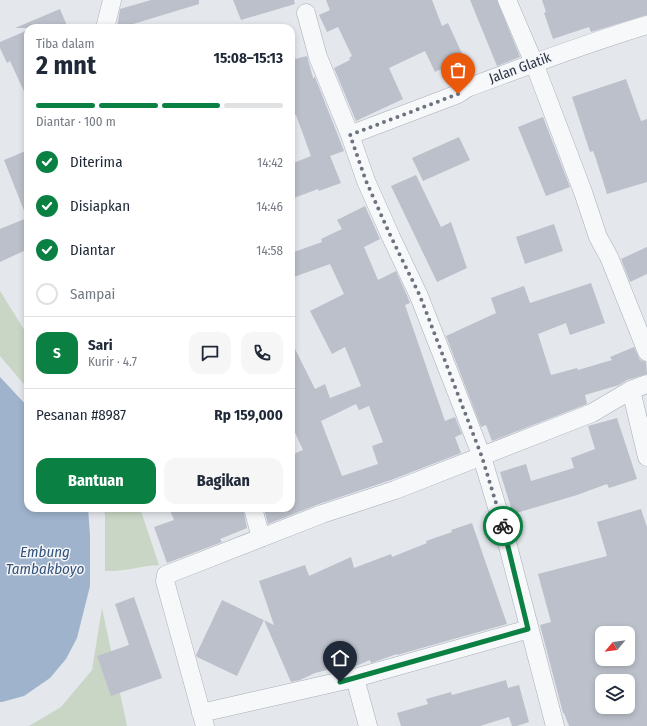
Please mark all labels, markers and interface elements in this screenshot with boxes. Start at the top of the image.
text: Tiba dalam [36,36,94,51]
text: 15:08–15:13 [214,49,283,67]
street label: Jalan Glatik [487,49,554,87]
text: 2 mnt [36,50,96,81]
pin [441,53,475,94]
icon: bag [447,59,469,81]
text: Diantar · 100 m [36,114,116,129]
icon: check [36,151,58,173]
text: Diterima [70,153,123,171]
text: 14:42 [257,155,283,170]
icon: check [36,195,58,217]
text: Disiapkan [70,197,130,215]
text: 14:46 [256,199,283,214]
icon: check [36,239,58,261]
text: Diantar [70,241,115,259]
text: 14:58 [256,243,283,258]
text: Sampai [70,285,115,303]
button: chat [189,332,231,374]
button: phone [241,332,283,374]
text: Sari [88,336,113,354]
text: S [53,344,61,362]
text: Kurir · 4.7 [88,354,137,369]
text: Pesanan #8987 [36,406,126,424]
text: Rp 159,000 [214,406,283,424]
button: Bantuan [36,458,156,504]
button: Bagikan [164,458,283,504]
courier [483,506,523,546]
icon: bike [492,515,514,537]
water label: Embung Tambakboyo [6,543,84,578]
north arrow [595,626,635,666]
map controls [595,626,635,714]
pin [323,641,357,682]
icon: home [329,647,351,669]
button: layers [595,674,635,714]

